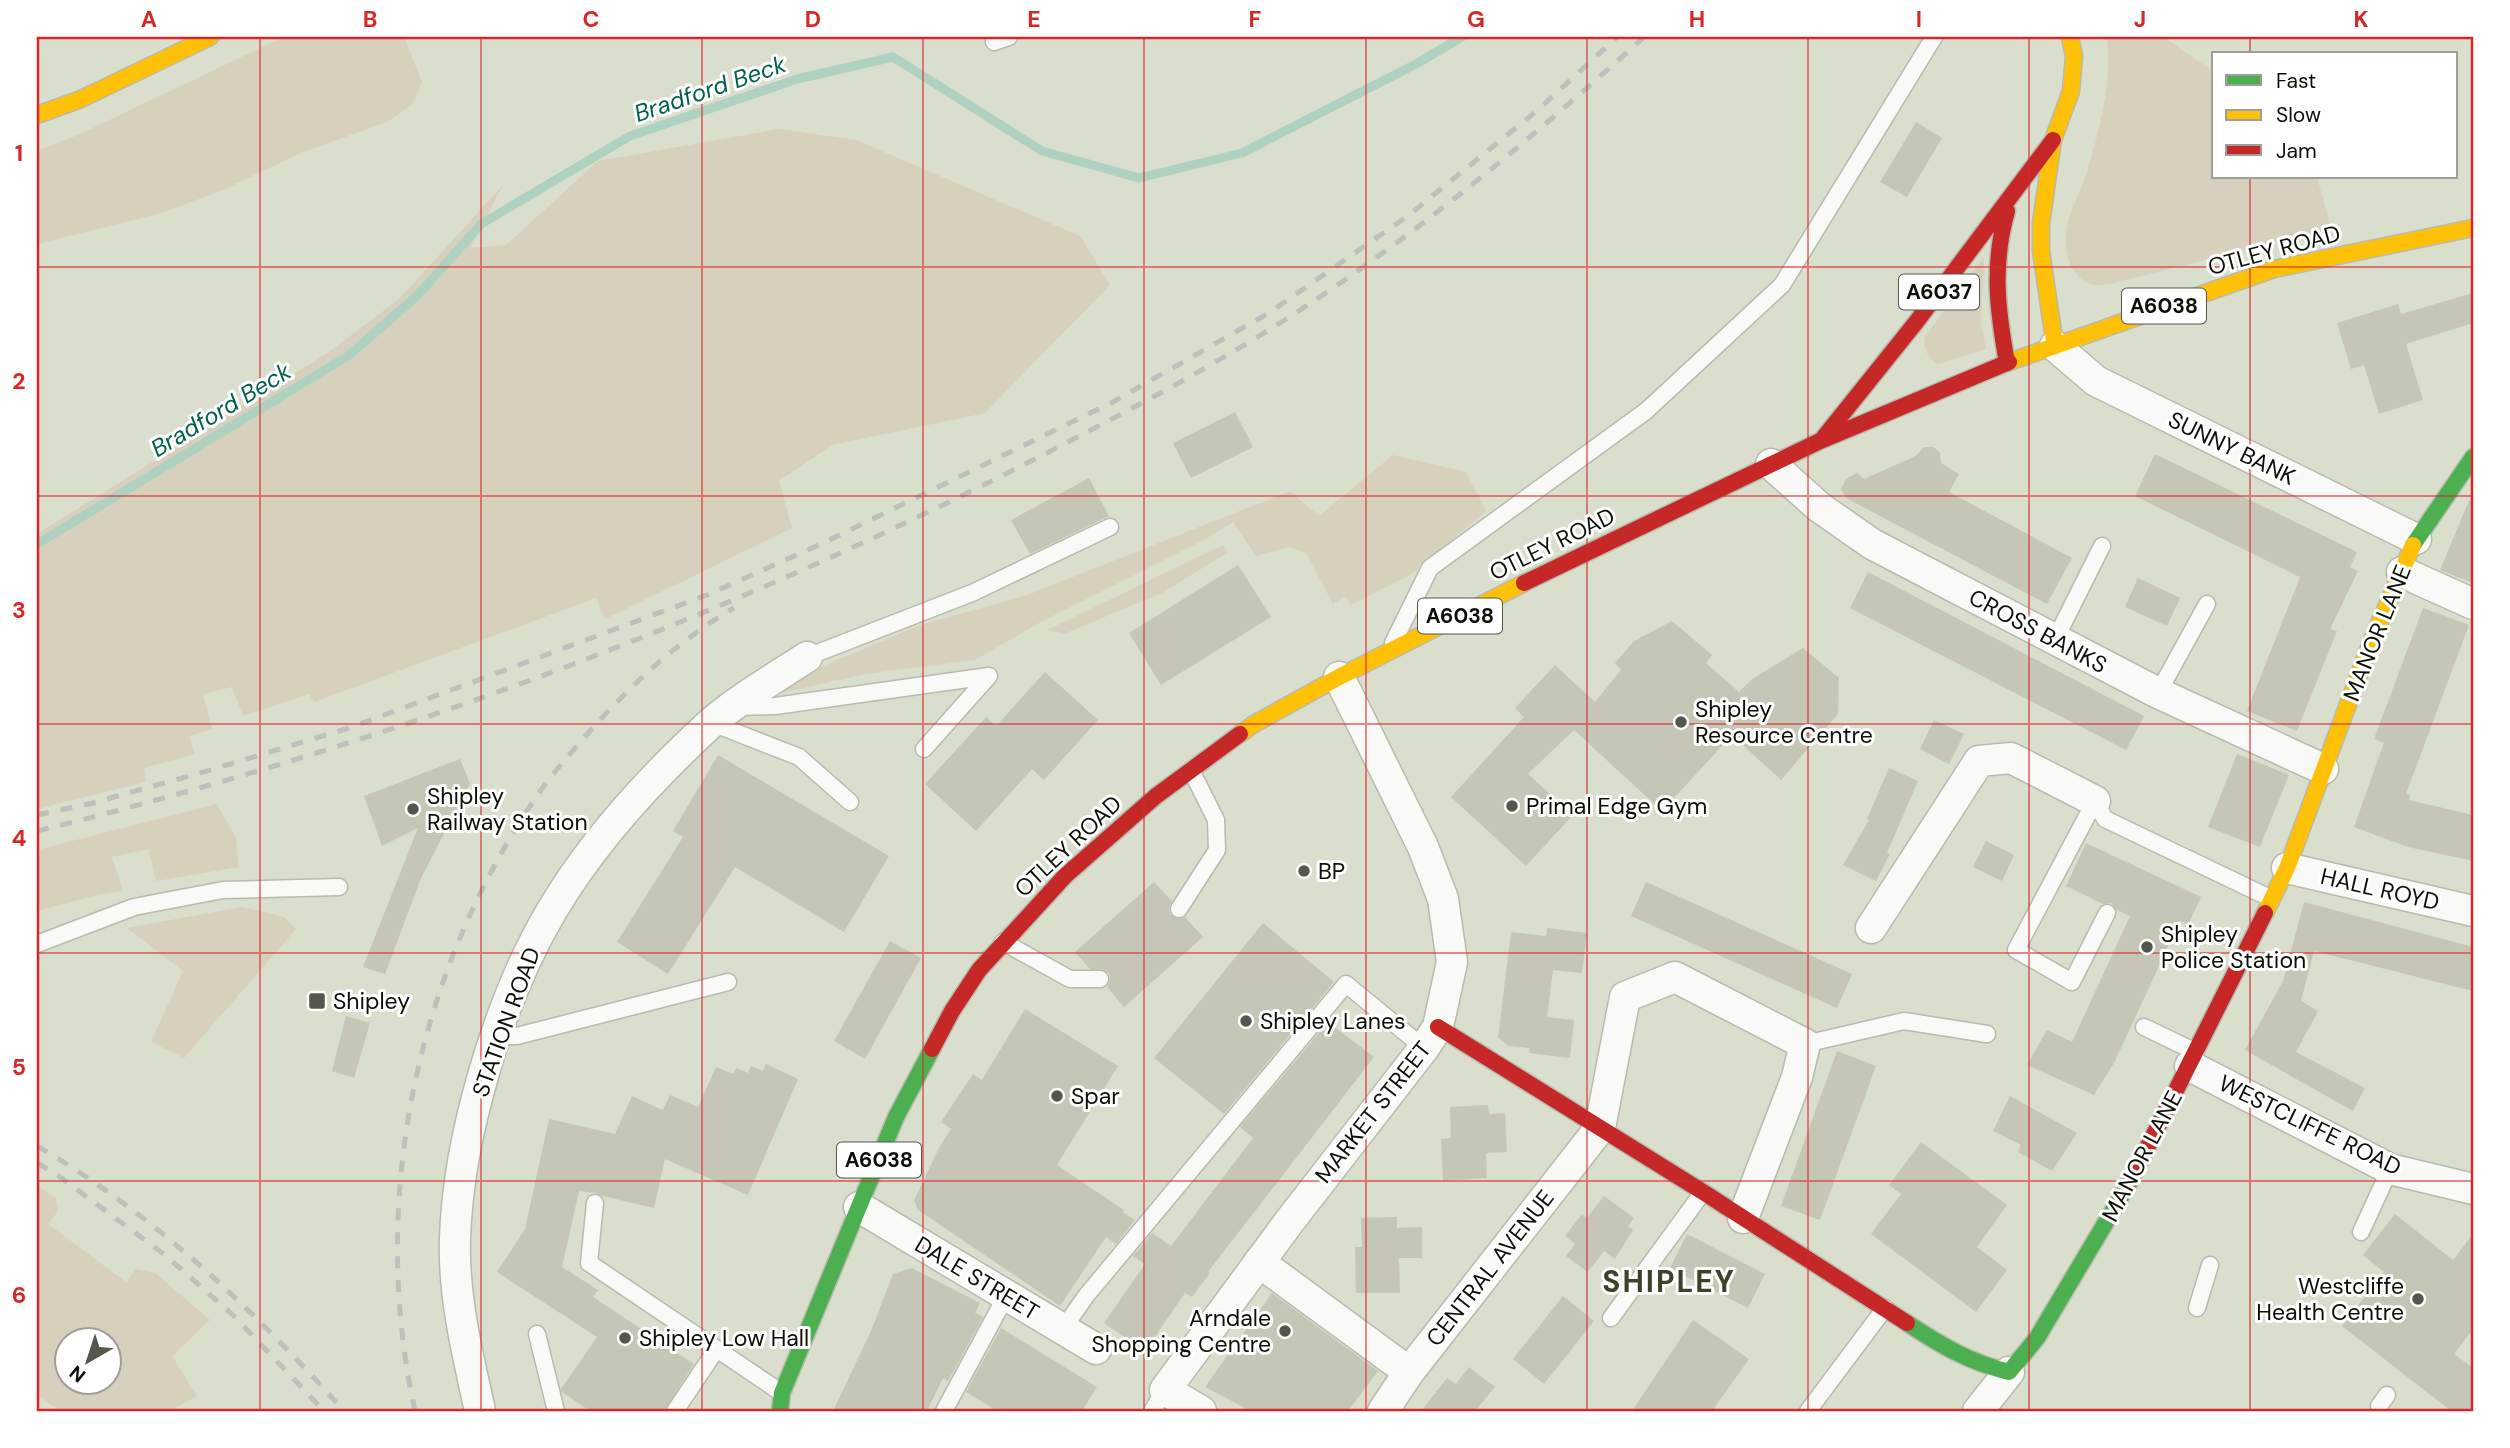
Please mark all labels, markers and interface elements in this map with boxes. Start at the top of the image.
text: A [141,4,157,34]
text: B [363,4,377,34]
text: C [583,4,599,34]
text: D [805,4,821,34]
text: E [1027,4,1041,34]
text: F [1249,4,1262,34]
text: G [1467,4,1485,34]
text: H [1689,4,1705,34]
text: I [1916,4,1922,34]
text: J [2134,4,2146,34]
text: K [2353,4,2369,34]
water label: Bradford Beck [630,48,791,129]
legend [2212,52,2458,178]
text: Fast [2276,67,2316,95]
text: Slow [2276,101,2321,129]
text: Jam [2276,137,2317,165]
text: 1 [15,138,23,168]
street label: OTLEY ROAD [2204,218,2344,282]
road number: A6037 [1899,274,1979,310]
road number: A6038 [2122,288,2206,324]
water label: Bradford Beck [145,355,297,464]
text: 2 [12,366,26,396]
street label: SUNNY BANK [2163,404,2301,492]
street label: OTLEY ROAD [1484,501,1620,587]
street label: MANOR LANE [2336,560,2418,706]
street label: CROSS BANKS [1964,582,2112,680]
text: 3 [12,595,26,625]
road number: A6038 [1418,598,1502,634]
place label: Shipley Resource Centre [1695,694,1873,750]
marker: Shipley Resource Centre [1673,714,1689,730]
place label: Shipley Railway Station [427,781,588,837]
street label: OTLEY ROAD [1008,789,1128,903]
place label: Primal Edge Gym [1526,791,1707,821]
marker: Primal Edge Gym [1504,798,1520,814]
marker: Shipley Railway Station [405,801,421,817]
text: 4 [12,823,27,853]
place label: BP [1318,856,1345,886]
street label: HALL ROYD [2318,861,2442,917]
marker: BP [1296,863,1312,879]
place label: Shipley Police Station [2161,919,2306,975]
marker: Shipley Police Station [2139,939,2155,955]
street label: STATION ROAD [465,943,547,1101]
place label: Shipley [333,986,410,1016]
marker: Shipley [307,991,327,1011]
place label: Shipley Lanes [1260,1006,1406,1036]
marker: Shipley Lanes [1238,1013,1254,1029]
street label: MARKET STREET [1308,1035,1438,1189]
text: 5 [12,1052,26,1082]
street label: WESTCLIFFE ROAD [2214,1068,2406,1182]
place label: Spar [1071,1081,1120,1111]
street label: MANOR LANE [2095,1085,2189,1227]
marker: Spar [1049,1088,1065,1104]
road number: A6038 [837,1142,921,1178]
street label: CENTRAL AVENUE [1419,1184,1561,1352]
street label: DALE STREET [909,1229,1045,1327]
district label: SHIPLEY [1602,1262,1736,1301]
place label: Westcliffe Health Centre [2256,1271,2404,1327]
text: 6 [12,1280,26,1310]
marker: Westcliffe Health Centre [2410,1291,2426,1307]
place label: Arndale Shopping Centre [1091,1303,1271,1359]
place label: Shipley Low Hall [639,1323,809,1353]
marker: Arndale Shopping Centre [1277,1323,1293,1339]
north arrow [52,1326,122,1396]
marker: Shipley Low Hall [617,1330,633,1346]
text: N [64,1360,91,1388]

